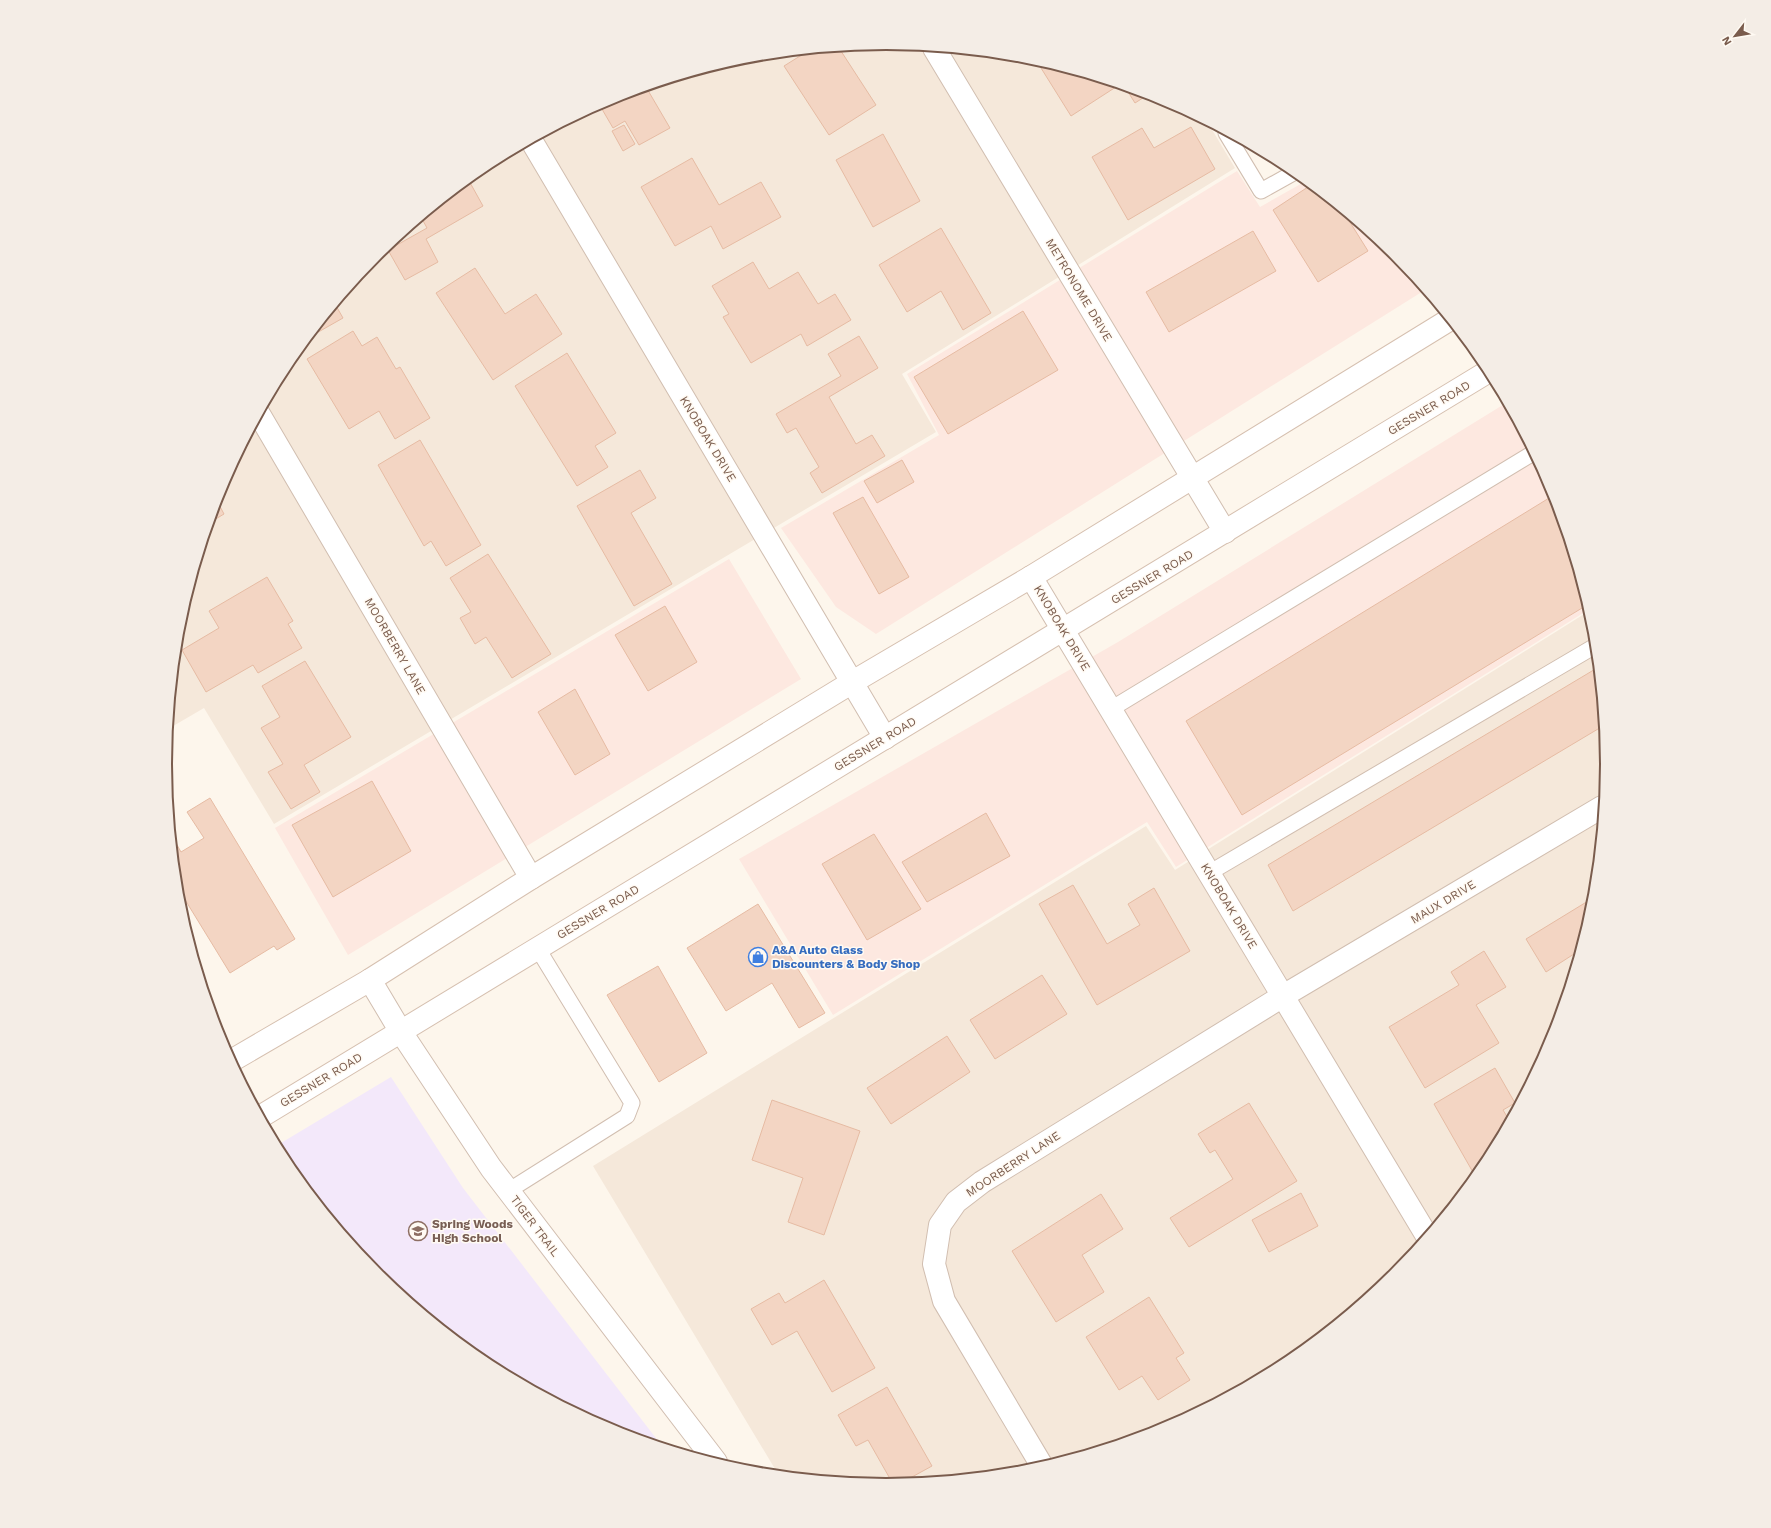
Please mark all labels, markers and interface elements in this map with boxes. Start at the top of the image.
north arrow [1715,16,1755,56]
text: N [1719,34,1735,48]
street label: METRONOME DRIVE [1043,236,1115,344]
street label: GESSNER ROAD [1385,378,1473,438]
street label: KNOBOAK DRIVE [677,394,739,485]
street label: GESSNER ROAD [1108,547,1196,607]
street label: KNOBOAK DRIVE [1031,583,1093,674]
street label: MOORBERRY LANE [362,595,429,697]
street label: GESSNER ROAD [831,714,919,774]
street label: KNOBOAK DRIVE [1198,861,1260,952]
street label: MAUX DRIVE [1408,877,1478,927]
street label: GESSNER ROAD [554,882,642,942]
place label: A&A Auto Glass Discounters & Body Shop [772,943,921,971]
shop icon: A&A Auto Glass Discounters & Body Shop [747,946,769,968]
street label: GESSNER ROAD [277,1050,365,1110]
street label: MOORBERRY LANE [963,1128,1063,1200]
street label: TIGER TRAIL [508,1193,562,1259]
place label: Spring Woods High School [432,1217,513,1245]
school or university icon: Spring Woods High School [407,1220,429,1242]

